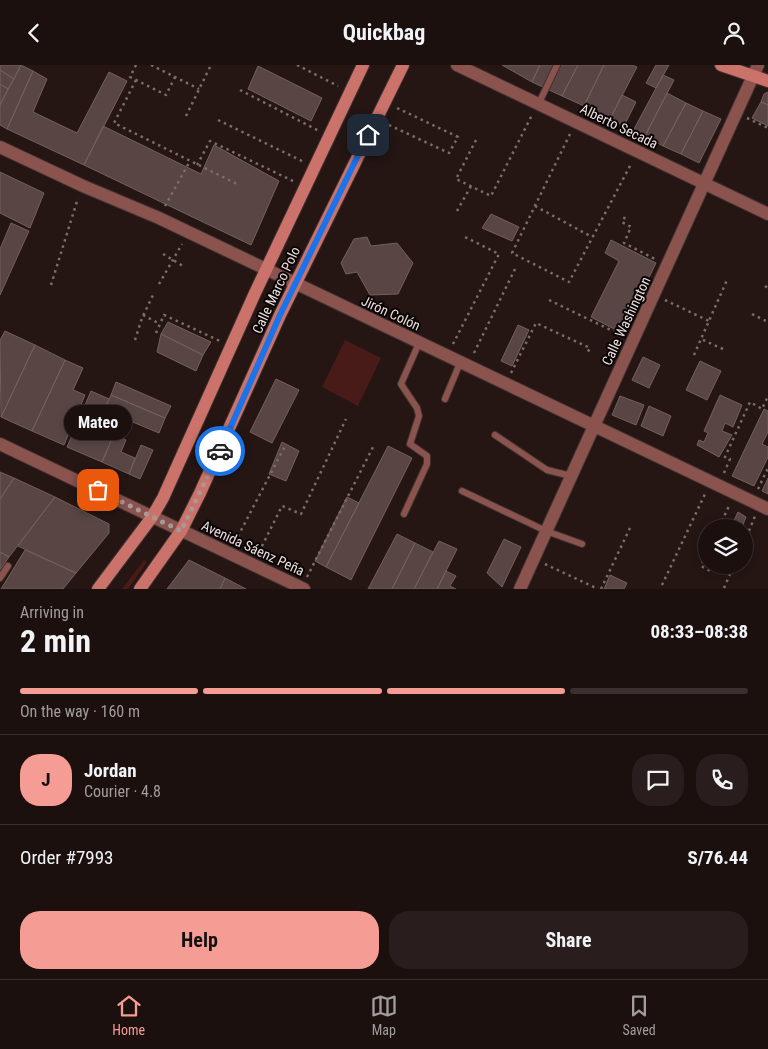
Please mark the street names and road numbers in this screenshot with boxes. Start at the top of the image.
street label: Alberto Secada [578,100,660,152]
street label: Calle Marco Polo [249,244,303,336]
street label: Calle Washington [598,274,654,368]
street label: Jirón Colón [359,292,423,334]
street label: Avenida Sáenz Peña [199,517,307,579]

